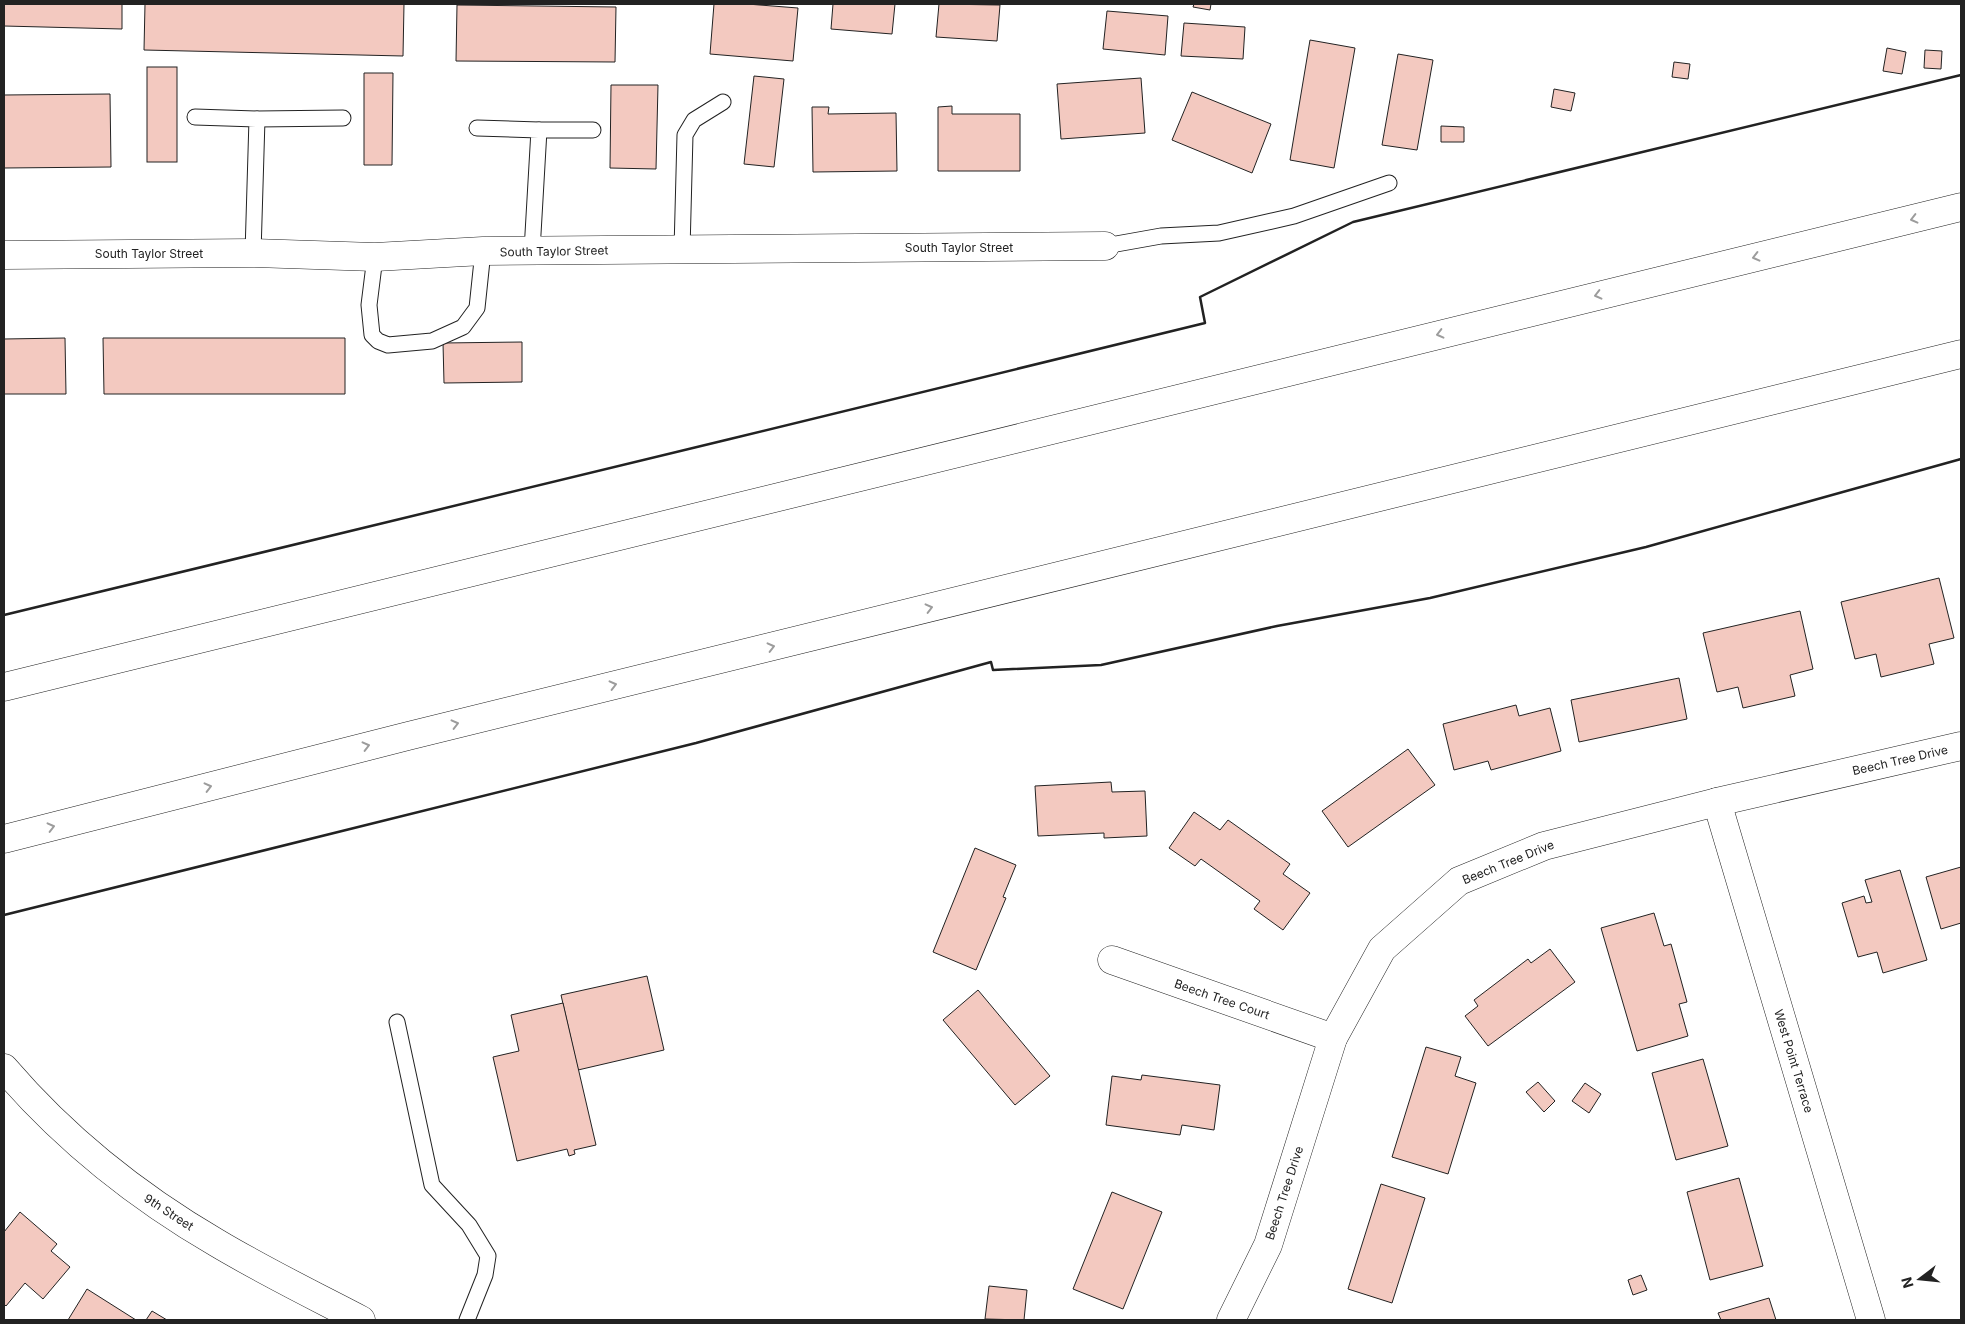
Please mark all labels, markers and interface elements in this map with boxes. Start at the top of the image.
one-way arrow [1909,213,1918,224]
street label: South Taylor Street [905,240,1013,255]
street label: South Taylor Street [500,243,608,259]
street label: South Taylor Street [95,246,203,261]
one-way arrow [1751,251,1760,262]
one-way arrow [1594,289,1603,300]
one-way arrow [1436,328,1445,339]
one-way arrow [924,603,933,614]
one-way arrow [766,642,774,652]
one-way arrow [609,680,618,691]
one-way arrow [451,719,460,730]
one-way arrow [361,742,369,752]
street label: Beech Tree Drive [1851,742,1949,778]
one-way arrow [204,782,212,792]
one-way arrow [46,822,55,832]
street label: Beech Tree Drive [1460,837,1556,887]
street label: Beech Tree Court [1172,976,1272,1022]
street label: West Point Terrace [1771,1007,1817,1115]
street label: Beech Tree Drive [1262,1144,1306,1242]
street label: 9th Street [141,1190,197,1234]
north arrow [1895,1254,1945,1304]
text: N [1897,1275,1917,1290]

